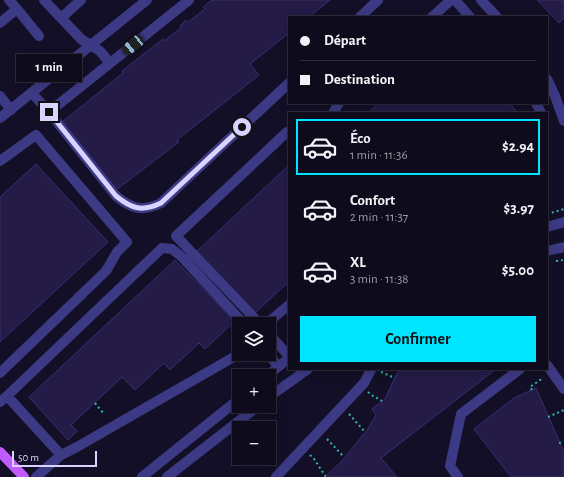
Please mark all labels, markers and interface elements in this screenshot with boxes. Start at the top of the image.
car [120,33,146,57]
text: Départ [324,33,366,48]
callout: 1 min [16,54,82,82]
text: 1 min [35,61,63,74]
text: Destination [324,72,395,87]
route end [40,103,58,121]
route start [233,118,251,136]
icon: car [302,129,338,165]
text: Éco [350,131,371,146]
text: $2.94 [502,139,534,154]
text: 1 min · 11:36 [350,149,408,162]
icon: car [302,191,338,227]
text: Confort [350,193,395,208]
text: $3.97 [504,201,534,216]
text: 2 min · 11:37 [350,211,408,224]
icon: car [302,253,338,289]
text: XL [350,255,366,270]
text: $5.00 [502,263,534,278]
text: 3 min · 11:38 [350,273,408,286]
button: Confirmer [300,316,536,362]
map controls [232,317,276,465]
button: layers [232,317,276,361]
button: + [232,369,276,413]
button: − [232,421,276,465]
scale bar [12,449,97,468]
text: 50 m [18,452,39,463]

